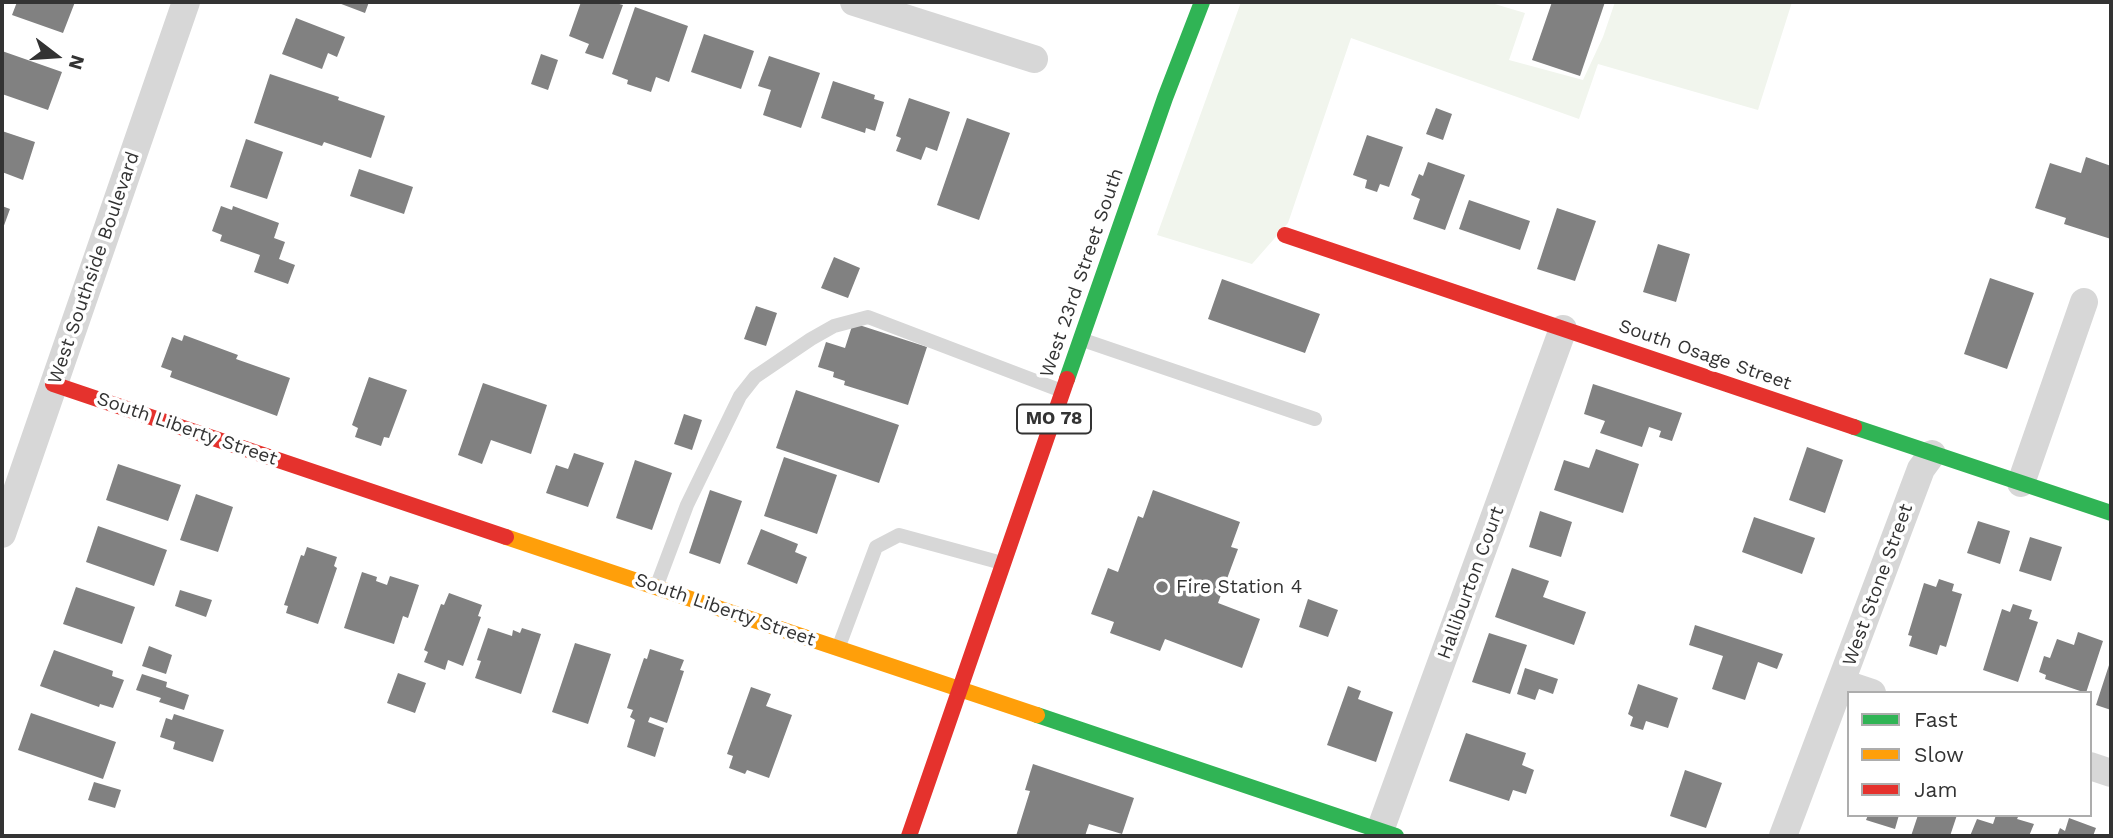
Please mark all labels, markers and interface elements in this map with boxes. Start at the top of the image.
north arrow [21,21,91,91]
text: N [64,52,90,72]
street label: West Southside Boulevard [43,149,145,387]
street label: West 23rd Street South [1035,165,1129,381]
street label: South Osage Street [1616,315,1794,395]
street label: South Liberty Street [94,387,280,471]
road number: MO 78 [1017,404,1091,433]
street label: West Stone Street [1838,501,1918,669]
street label: Halliburton Court [1433,503,1509,663]
street label: South Liberty Street [632,568,818,652]
place label: Fire Station 4 [1176,576,1302,598]
marker: Fire Station 4 [1154,579,1170,595]
legend [1847,691,2092,817]
text: Fast [1914,707,1958,732]
text: Slow [1914,742,1964,767]
text: Jam [1914,777,1957,802]

